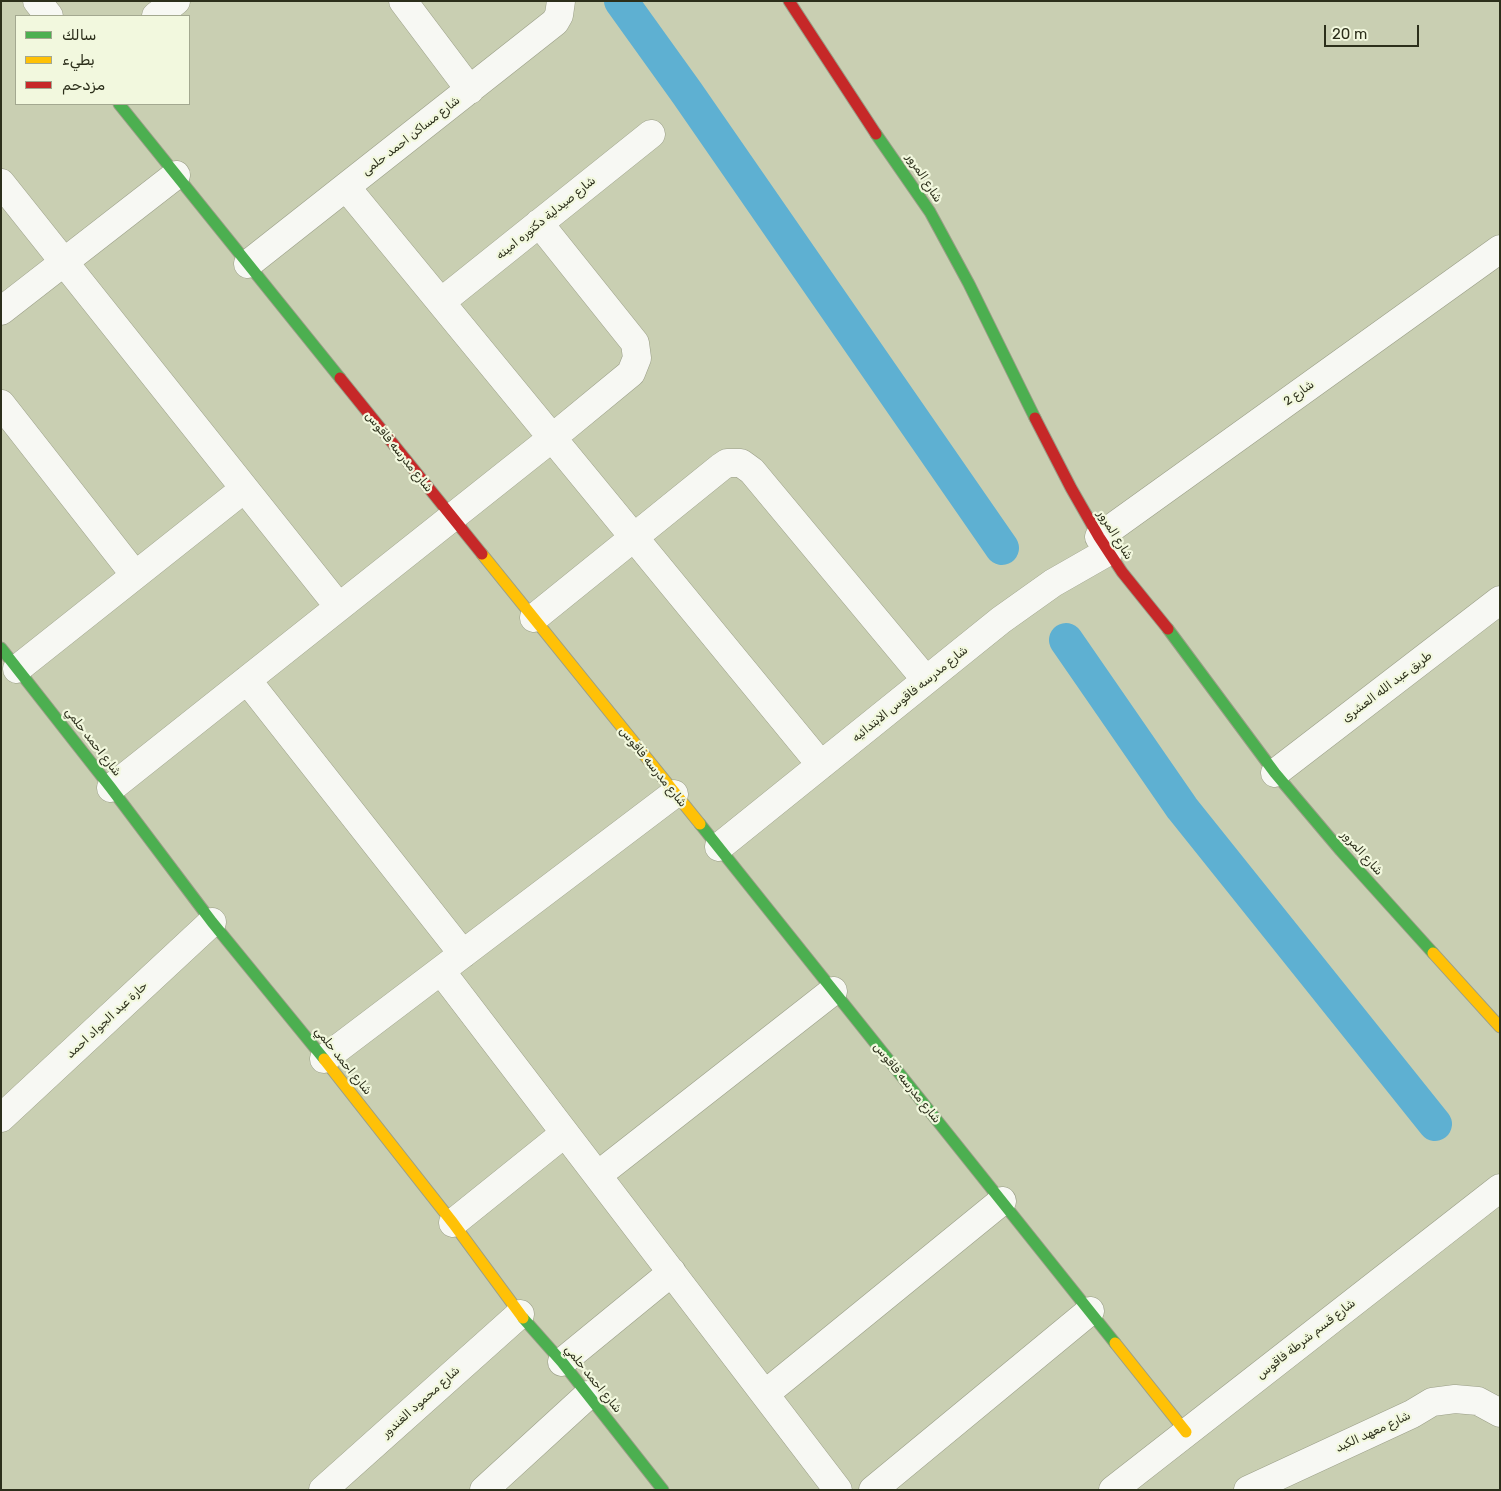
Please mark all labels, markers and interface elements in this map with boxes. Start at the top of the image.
legend [15,15,190,105]
scale bar [1326,15,1421,47]
text: 20 m [1332,25,1367,43]
text: سالك [62,26,97,44]
text: بطيء [62,51,95,69]
text: مزدحم [62,76,105,94]
street label: شارع مساكن احمد حلمى [359,93,463,179]
street label: شارع المرور [903,151,945,205]
street label: شارع صيدلية دكتوره امينه [493,173,599,263]
street label: شارع 2 [1281,377,1317,409]
street label: شارع مدرسه فاقوس [362,409,436,495]
street label: شارع المرور [1094,508,1136,562]
street label: شارع مدرسه فاقوس الابتدائيه [849,643,971,745]
street label: طريق عبد الله العشرى [1339,649,1435,725]
street label: شارع احمد حلمي [62,705,124,779]
street label: شارع مدرسه فاقوس [616,724,690,810]
street label: شارع المرور [1338,828,1386,878]
street label: حارة عبد الجواد احمد [63,979,151,1061]
street label: شارع احمد حلمي [311,1024,375,1098]
street label: شارع مدرسه فاقوس [870,1040,944,1126]
street label: شارع قسم شرطة فاقوس [1254,1296,1358,1382]
street label: شارع احمد حلمي [561,1342,625,1416]
street label: شارع محمود الغندور [379,1363,463,1441]
street label: شارع معهد الكبد [1333,1408,1413,1456]

